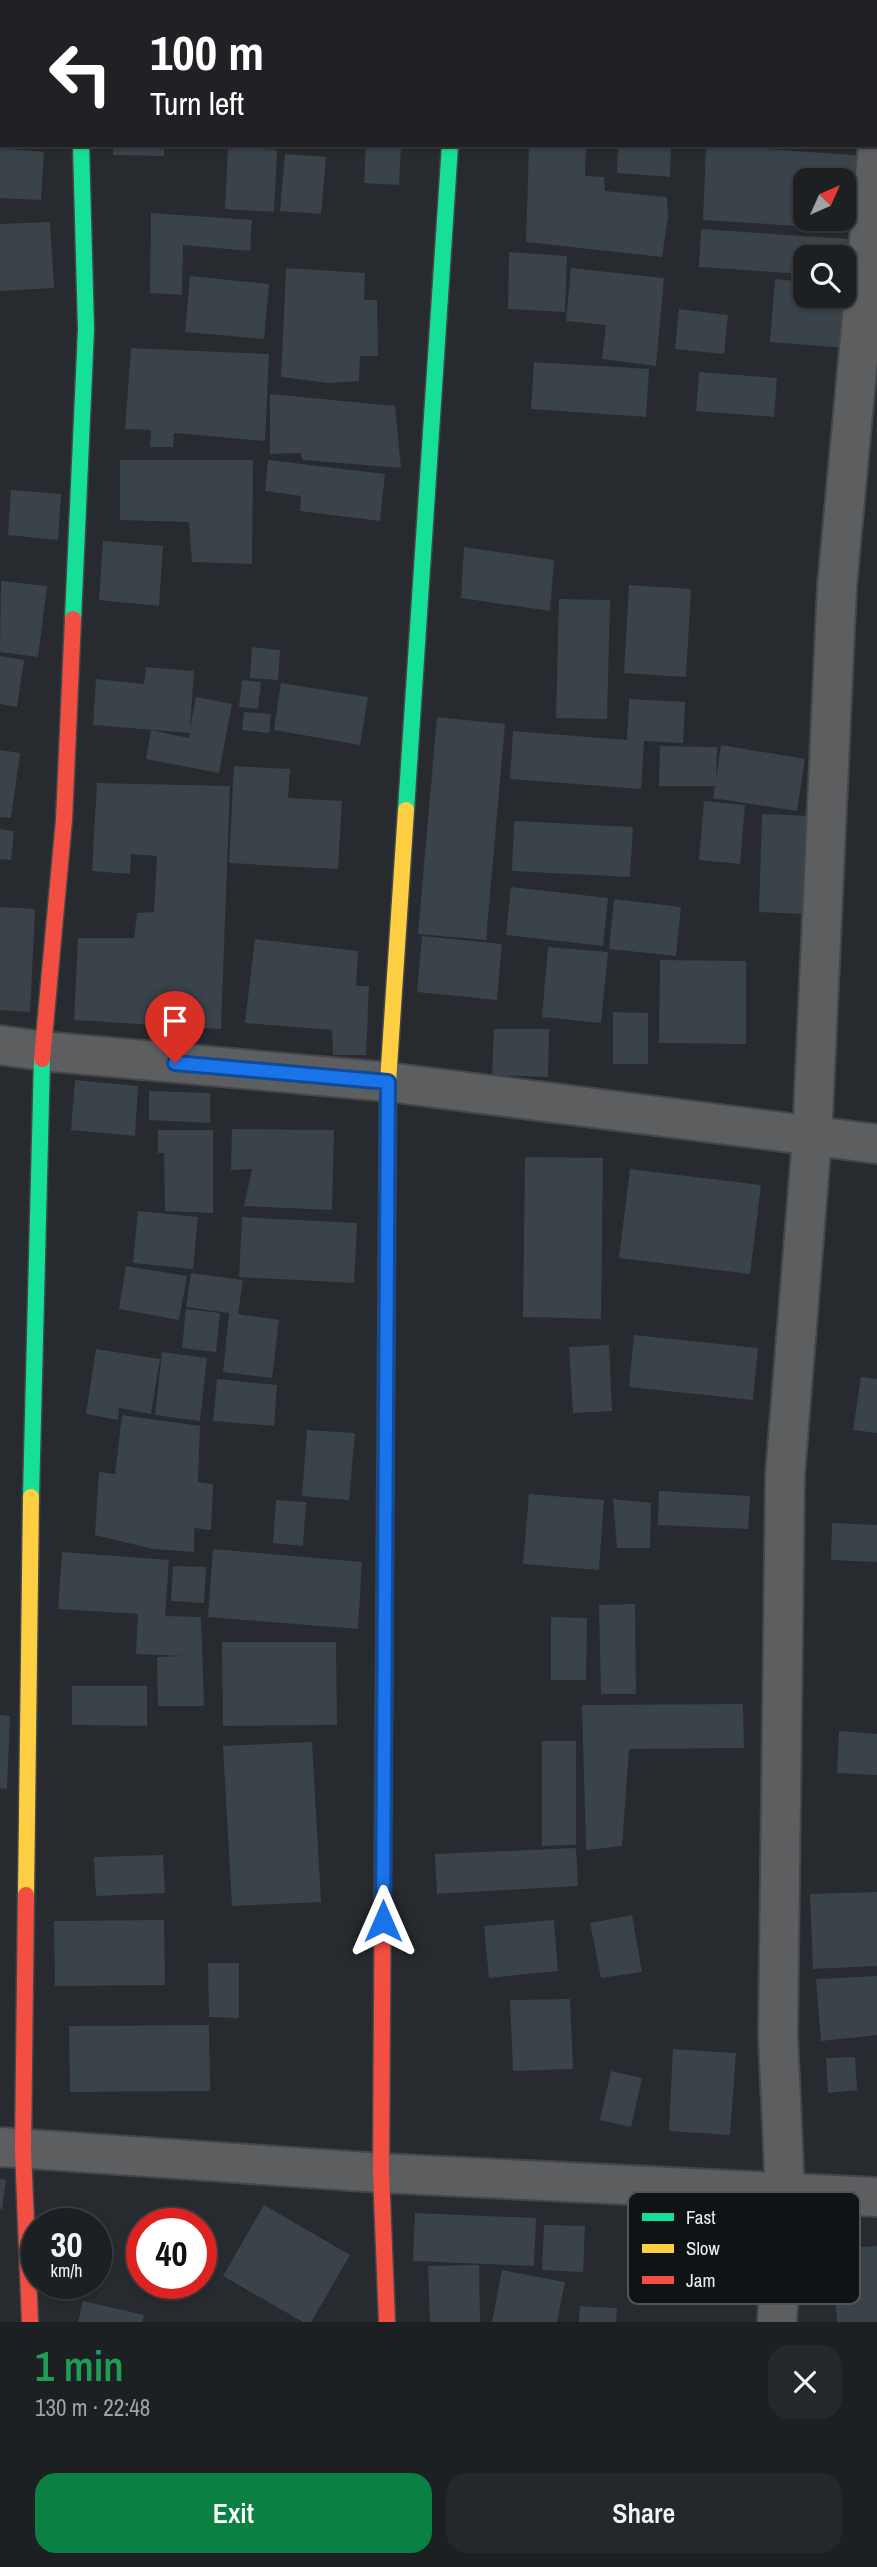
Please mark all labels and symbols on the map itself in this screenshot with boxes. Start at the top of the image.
north arrow [793,168,856,231]
pin [145,991,205,1063]
position arrow [346,1884,420,1958]
legend [628,2192,860,2304]
text: Fast [686,2204,716,2230]
speed limit sign: 40 [126,2208,217,2299]
text: Slow [686,2235,721,2261]
text: Jam [686,2267,715,2293]

